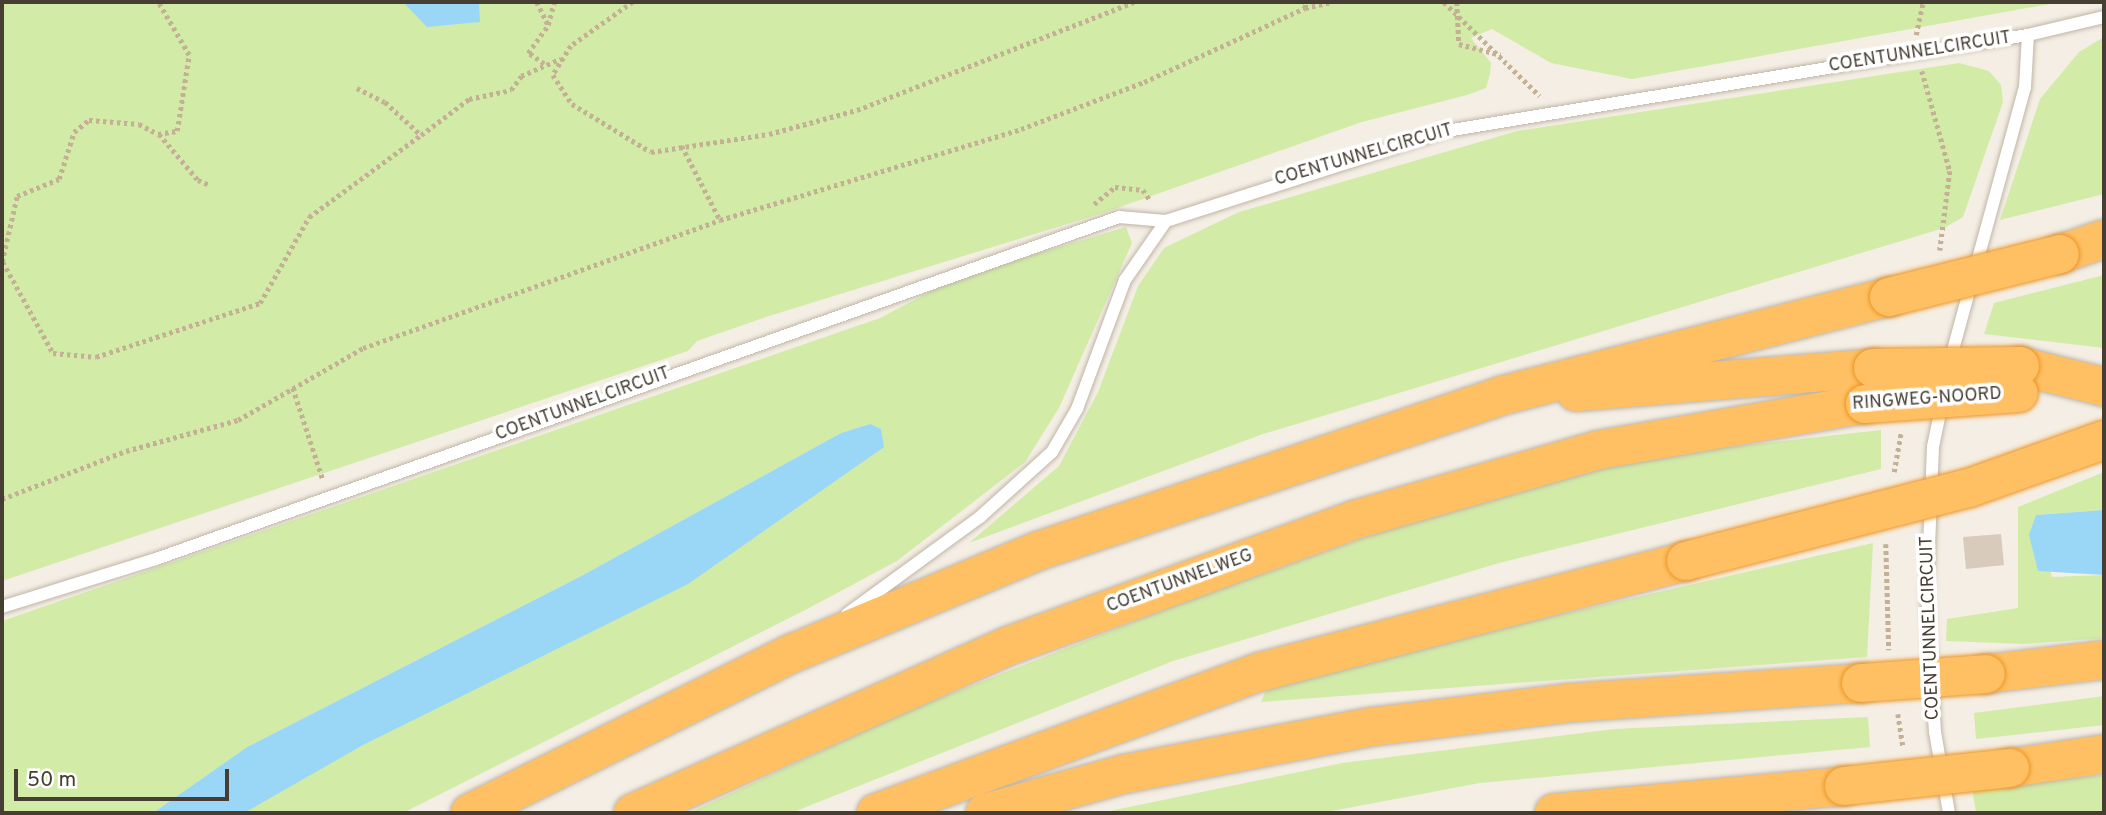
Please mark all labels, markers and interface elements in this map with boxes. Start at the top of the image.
street label: COENTUNNELCIRCUIT [1827,28,2013,78]
street label: COENTUNNELCIRCUIT [1272,120,1456,192]
street label: COENTUNNELCIRCUIT [493,363,673,447]
street label: RINGWEG-NOORD [1852,384,2002,416]
street label: COENTUNNELCIRCUIT [1917,536,1945,720]
street label: COENTUNNELWEG [1104,546,1256,618]
scale bar [18,756,233,800]
text: 50 m [27,767,76,794]

